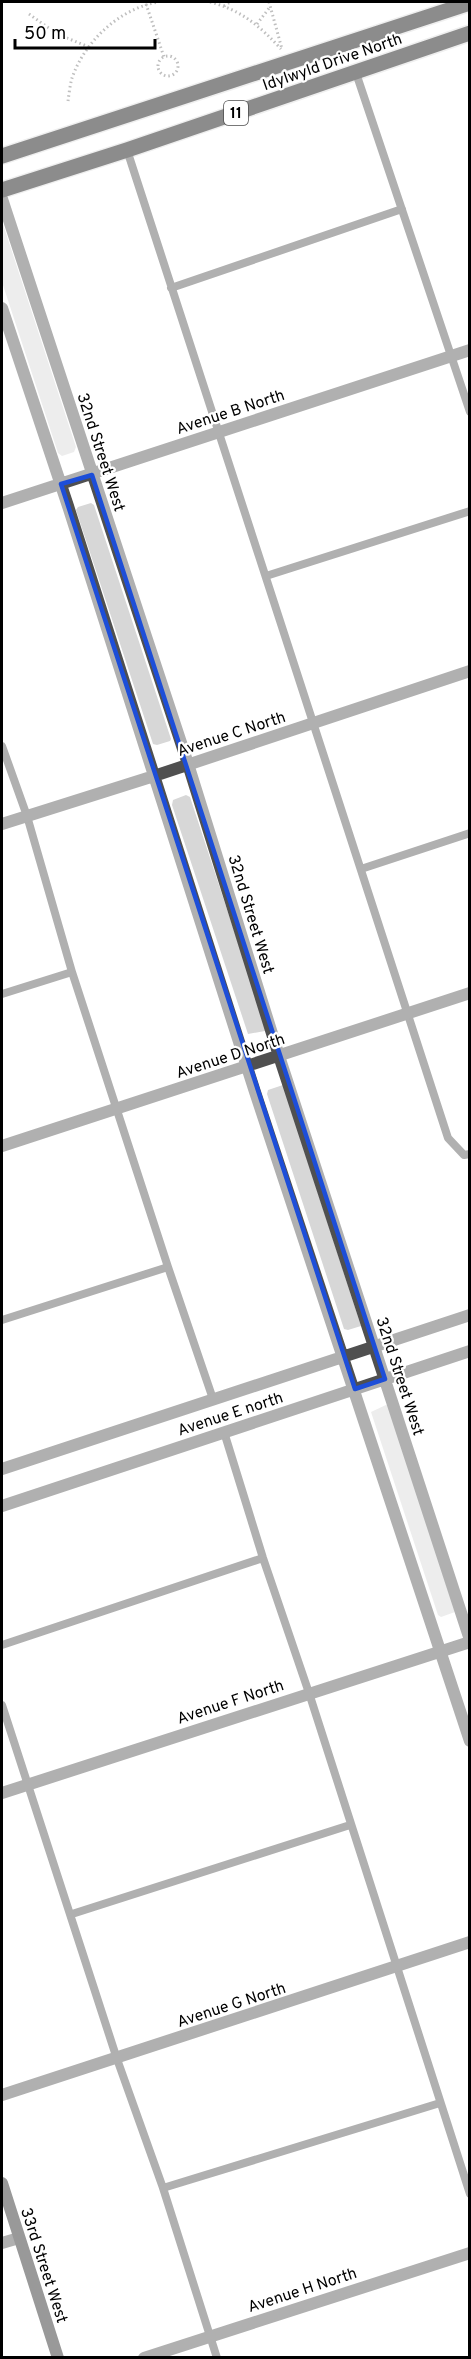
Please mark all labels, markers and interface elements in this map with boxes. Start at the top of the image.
scale bar [15,12,154,50]
text: 50 m [24,23,66,46]
street label: Idylwyld Drive North [260,30,405,96]
road number: 11 [224,101,248,125]
street label: Avenue B North [174,386,287,440]
street label: 32nd Street West [71,391,129,514]
street label: Avenue C North [175,708,288,762]
street label: 32nd Street West [222,853,278,977]
street label: Avenue D North [174,1030,288,1084]
street label: 32nd Street West [370,1315,428,1438]
street label: Avenue E north [175,1388,286,1441]
street label: Avenue F North [175,1676,287,1730]
street label: Avenue G North [175,1979,289,2033]
street label: 33rd Street West [15,2205,71,2326]
street label: Avenue H North [245,2264,360,2318]

